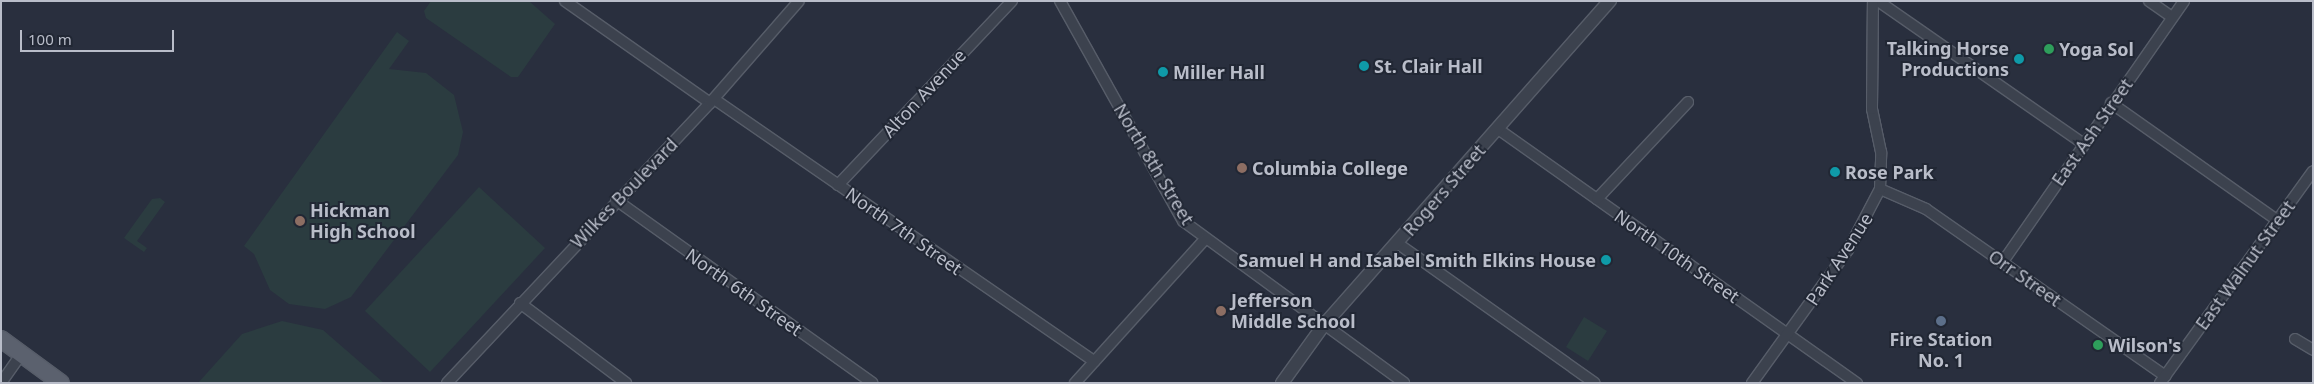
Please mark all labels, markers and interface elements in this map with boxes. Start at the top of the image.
scale bar [22,20,176,52]
text: 100 m [28,29,72,49]
place label: Talking Horse Productions [1887,38,2009,80]
place label: Yoga Sol [2059,38,2134,60]
marker: Yoga Sol [2043,43,2055,55]
street label: Alton Avenue [878,44,970,142]
marker: Talking Horse Productions [2013,53,2025,65]
place label: St. Clair Hall [1374,55,1483,77]
marker: St. Clair Hall [1358,60,1370,72]
place label: Miller Hall [1173,61,1265,83]
marker: Miller Hall [1157,66,1169,78]
street label: East Ash Street [2047,74,2137,190]
street label: North 8th Street [1109,100,1199,228]
street label: Wilkes Boulevard [566,133,682,253]
street label: Rogers Street [1398,140,1490,240]
place label: Columbia College [1252,157,1408,179]
place label: Rose Park [1845,161,1934,183]
marker: Columbia College [1236,162,1248,174]
marker: Rose Park [1829,166,1841,178]
street label: North 7th Street [842,183,966,279]
street label: East Walnut Street [2191,196,2299,334]
place label: Hickman High School [310,200,416,242]
street label: North 10th Street [1610,205,1744,307]
street label: Park Avenue [1801,209,1877,309]
marker: Hickman High School [294,215,306,227]
street label: North 6th Street [682,244,806,340]
street label: Orr Street [1984,245,2066,311]
place label: Samuel H and Isabel Smith Elkins House [1238,249,1596,271]
marker: Samuel H and Isabel Smith Elkins House [1600,254,1612,266]
place label: Jefferson Middle School [1231,290,1356,332]
marker: Jefferson Middle School [1215,305,1227,317]
marker: Fire Station No. 1 [1935,315,1947,327]
place label: Fire Station No. 1 [1889,329,1993,372]
place label: Wilson's [2108,334,2181,356]
marker: Wilson's [2092,339,2104,351]

